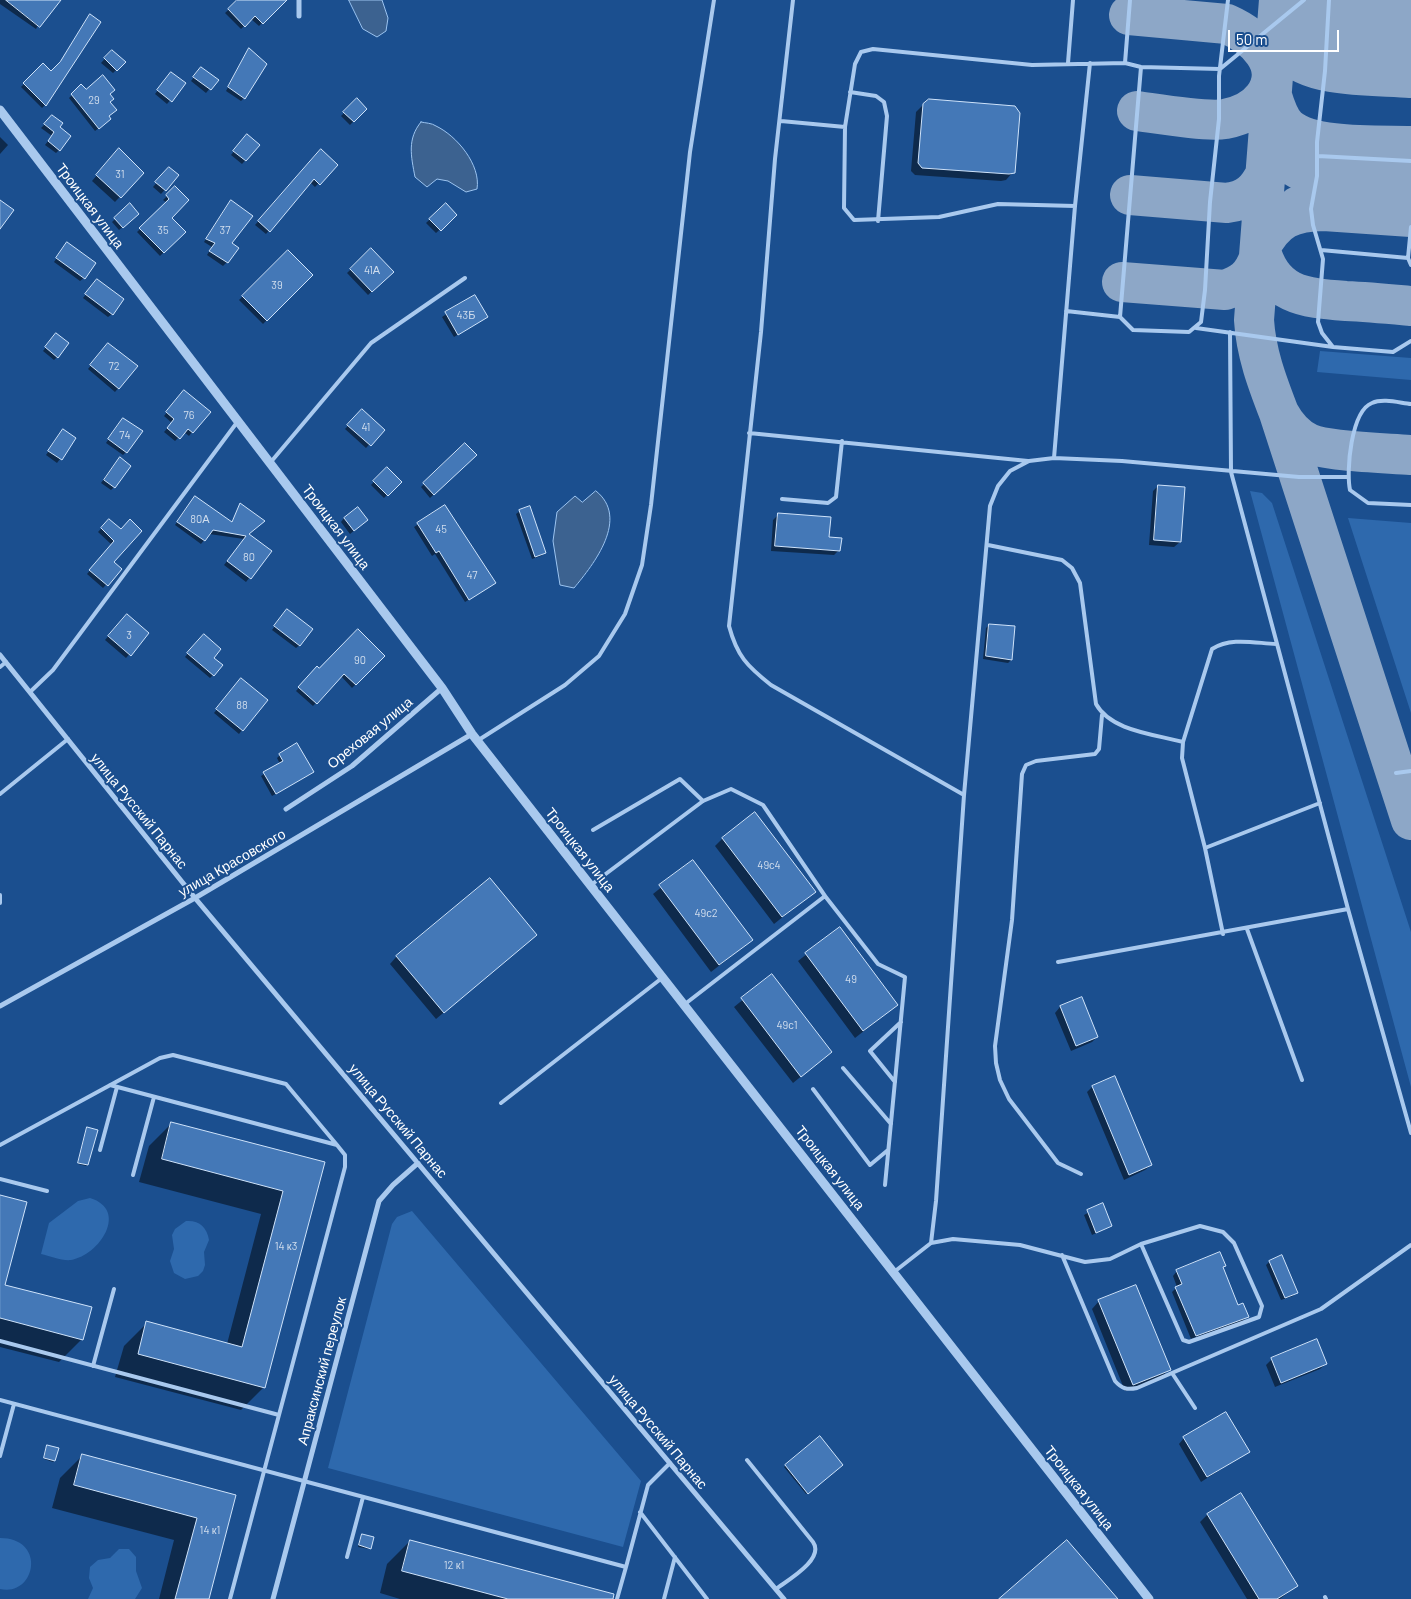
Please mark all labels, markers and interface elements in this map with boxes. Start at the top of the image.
scale bar [1231,20,1342,52]
text: 50 m [1236,30,1268,48]
house number: 29 [88,93,100,107]
street label: Троицкая улица [53,160,127,252]
house number: 31 [115,167,125,181]
house number: 35 [157,223,169,237]
house number: 37 [220,223,230,237]
house number: 41А [364,263,380,277]
house number: 39 [271,278,283,292]
house number: 43Б [457,308,475,322]
house number: 72 [108,359,120,373]
house number: 76 [184,408,194,422]
house number: 41 [362,420,370,434]
house number: 74 [119,428,131,442]
street label: Троицкая улица [299,481,373,573]
house number: 80А [190,512,210,526]
house number: 45 [435,522,447,536]
house number: 80 [243,550,255,564]
house number: 47 [467,568,477,582]
house number: 3 [126,628,132,642]
house number: 90 [354,653,366,667]
street label: Ореховая улица [324,694,416,772]
house number: 88 [236,698,248,712]
street label: улица Русский Парнас [87,750,191,872]
street label: Троицкая улица [542,805,618,895]
street label: улица Красовского [175,826,289,900]
house number: 49с4 [757,858,781,872]
house number: 49с2 [694,906,718,920]
house number: 49 [845,972,857,986]
house number: 49с1 [776,1018,798,1032]
street label: улица Русский Парнас [345,1060,451,1182]
street label: Троицкая улица [792,1123,868,1213]
house number: 14 к3 [275,1239,297,1253]
street label: Апраксинский переулок [294,1295,350,1447]
street label: улица Русский Парнас [605,1371,711,1493]
street label: Троицкая улица [1041,1443,1117,1533]
house number: 14 к1 [200,1523,220,1537]
house number: 12 к1 [444,1558,464,1572]

